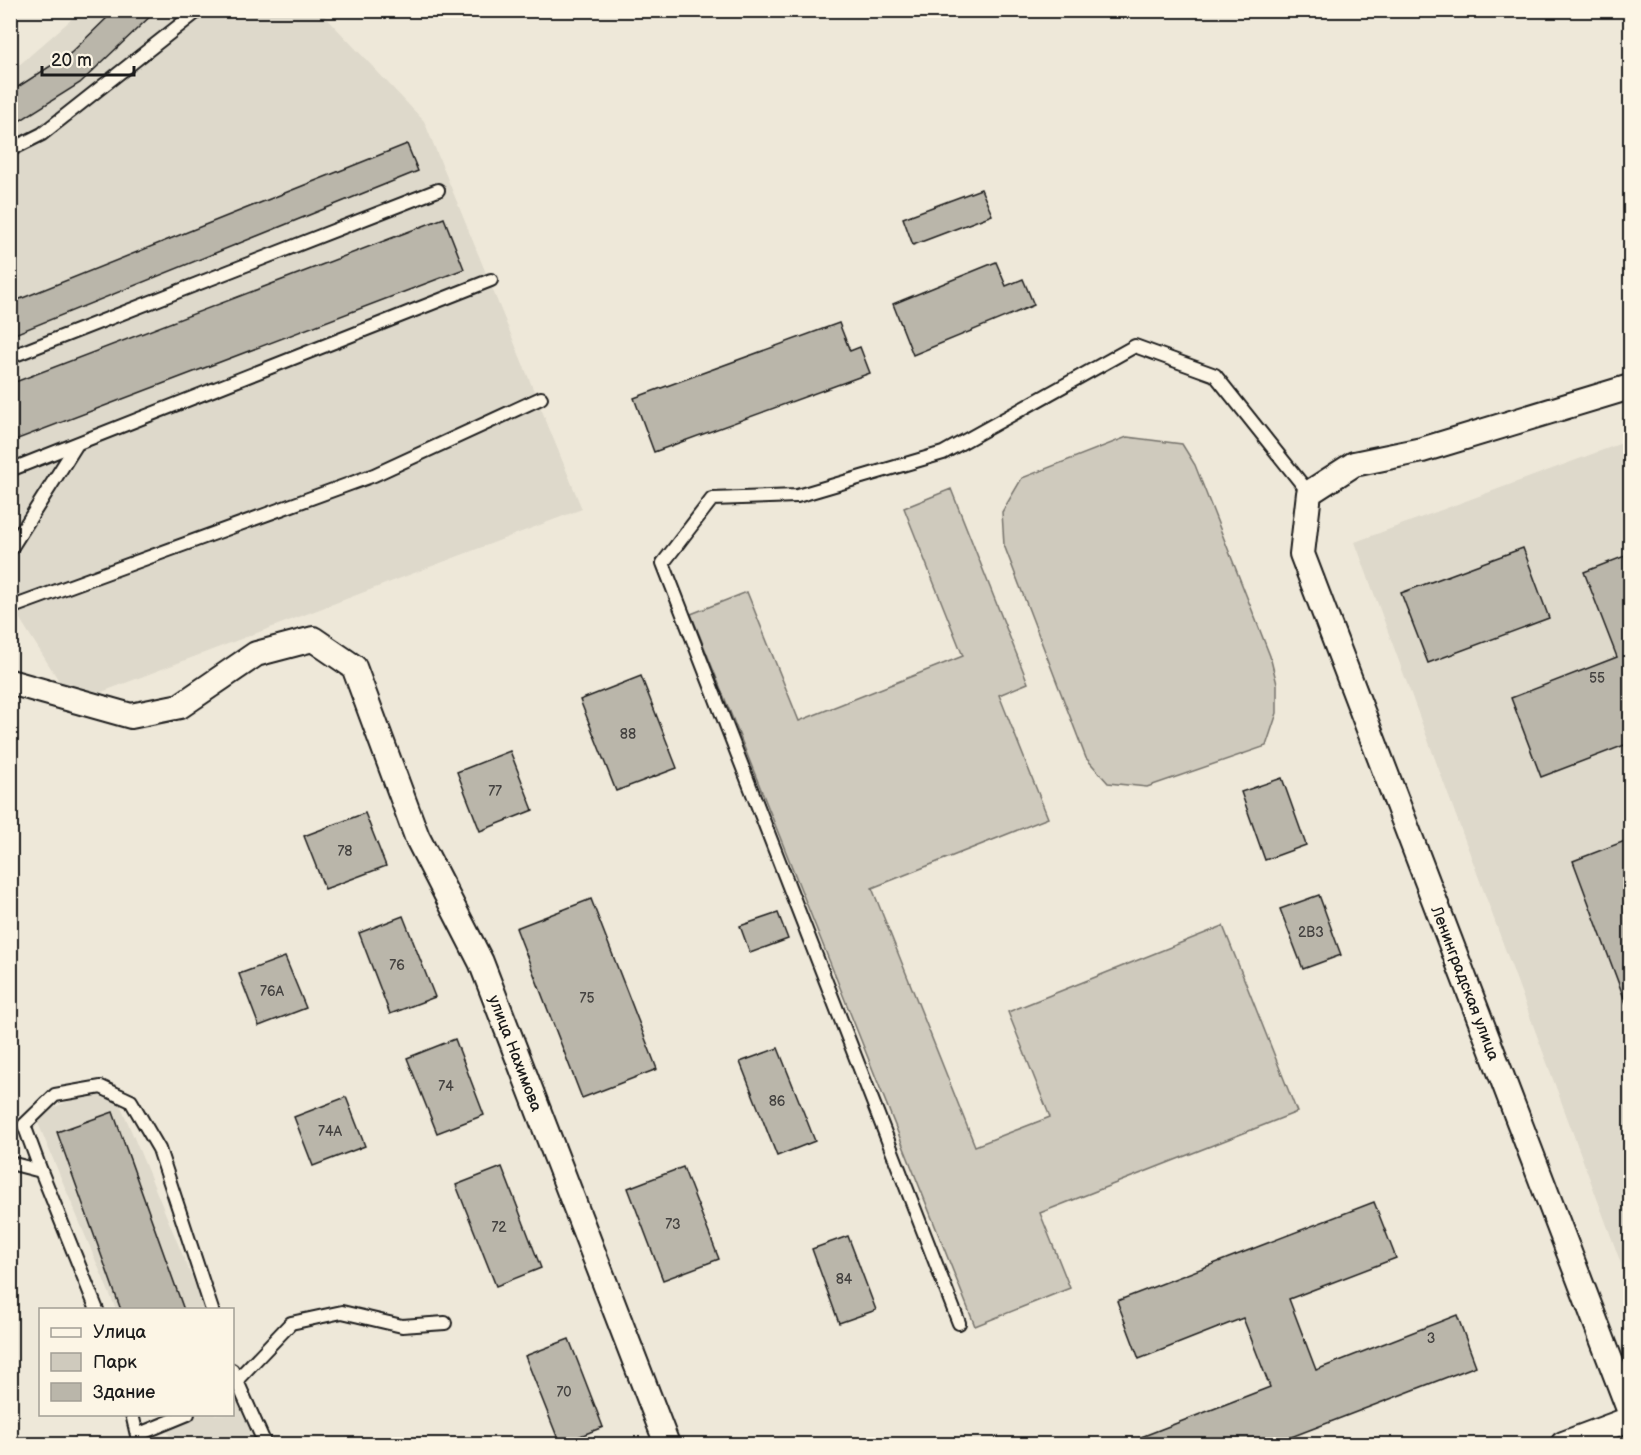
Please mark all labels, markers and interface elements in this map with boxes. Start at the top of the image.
scale bar [42,39,134,77]
text: 20 m [51,50,92,71]
house number: 55 [1589,670,1605,687]
house number: 88 [620,726,636,743]
house number: 77 [488,783,502,800]
house number: 78 [337,843,353,860]
street label: Ленинградская улица [1426,903,1503,1064]
house number: 2В3 [1298,924,1324,941]
house number: 76 [389,957,405,974]
house number: 76А [260,983,284,1000]
house number: 75 [580,990,594,1007]
street label: улица Нахимова [484,993,546,1115]
house number: 74 [438,1078,454,1095]
house number: 86 [769,1093,786,1110]
house number: 74А [318,1123,342,1140]
house number: 73 [665,1216,681,1233]
house number: 72 [491,1219,507,1236]
house number: 84 [836,1271,853,1288]
legend [39,1308,234,1416]
text: Улица [93,1322,147,1343]
house number: 3 [1427,1330,1435,1347]
text: Парк [93,1352,137,1373]
text: Здание [93,1382,155,1403]
house number: 70 [556,1384,572,1401]

